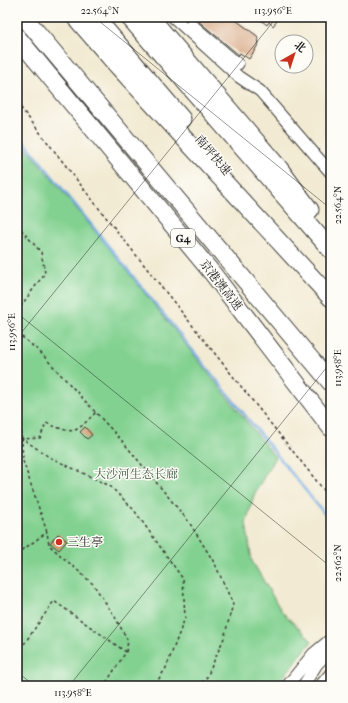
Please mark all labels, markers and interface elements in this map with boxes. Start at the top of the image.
text: 22.564°N [81,5,120,17]
text: 113.956°E [254,5,292,17]
north arrow [274,34,314,74]
text: 北 [292,38,308,55]
street label: 南坪快速 [192,132,234,178]
text: 22.564°N [332,185,344,224]
road number: G4 [171,229,195,247]
street label: 京港澳高速 [197,257,245,313]
text: 113.956°E [6,313,18,351]
text: 113.958°E [332,349,344,387]
park label: 大沙河生态长廊 [94,467,178,481]
place label: 三生亭 [67,535,103,549]
marker: 三生亭 [54,537,64,547]
text: 22.562°N [332,544,344,582]
text: 113.958°E [54,687,92,699]

